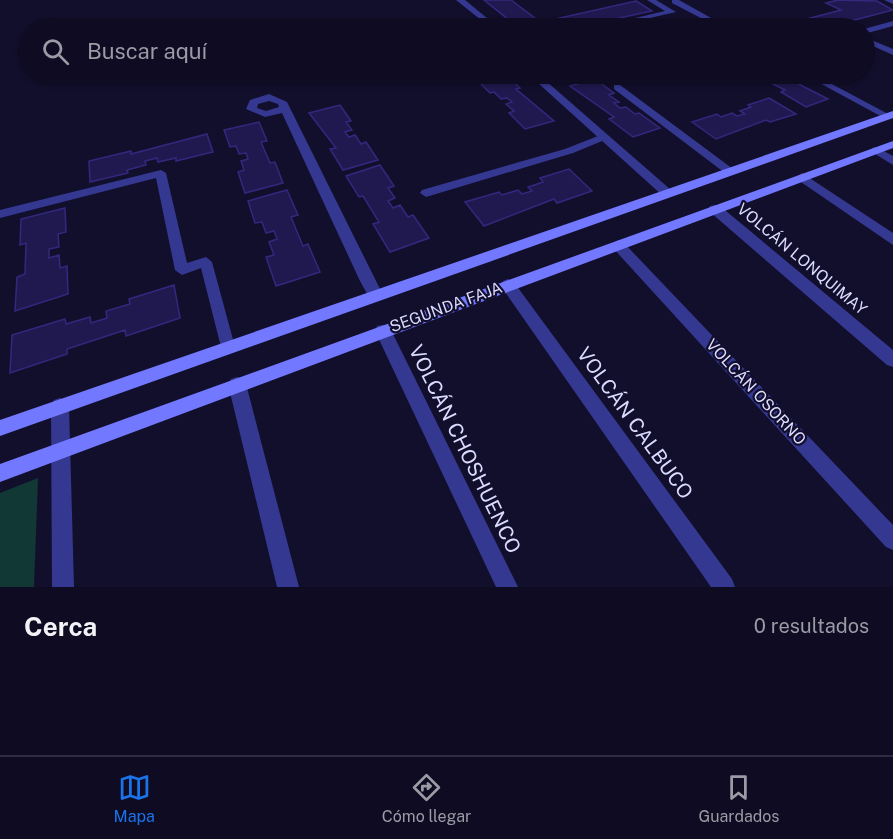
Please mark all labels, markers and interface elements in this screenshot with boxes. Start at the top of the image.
search box [18,18,875,84]
icon: search [39,35,72,68]
text: Buscar aquí [87,38,207,64]
street label: VOLCÁN LONQUIMAY [733,198,872,319]
street label: SEGUNDA FAJA [387,278,505,336]
street label: VOLCÁN OSORNO [702,334,811,449]
street label: VOLCÁN CHOSHUENCO [404,340,527,557]
street label: VOLCÁN CALBUCO [572,342,699,504]
text: Cerca [24,611,97,642]
text: 0 resultados [754,614,869,638]
tab: Mapa [114,771,155,826]
tab: Cómo llegar [382,771,471,826]
tab: Guardados [698,771,779,826]

